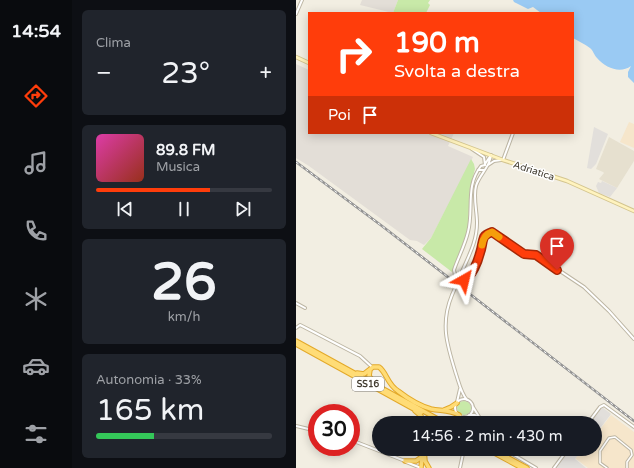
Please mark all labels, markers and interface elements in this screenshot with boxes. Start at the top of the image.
text: 14:54 [11,20,61,42]
text: 190 m [394,26,480,60]
icon: right [328,28,380,80]
text: Clima [96,35,131,51]
text: 23° [161,55,210,92]
text: − [96,60,112,86]
text: + [260,60,272,86]
text: Svolta a destra [394,60,520,82]
icon: directions [22,82,50,110]
icon: arrive [359,104,381,126]
text: Poi [328,106,351,124]
text: 89.8 FM [156,141,216,159]
icon: music [22,149,50,177]
text: Musica [156,159,200,175]
street label: Adriatica [512,159,556,183]
icon: previous [114,198,136,220]
icon: pause [173,198,195,220]
icon: next [232,198,254,220]
icon: phone [22,217,50,245]
pin [540,229,574,270]
icon: arrive [546,235,568,257]
text: 26 [151,251,217,314]
position arrow [443,259,485,301]
icon: climate [22,285,50,313]
text: km/h [168,309,200,325]
icon: car [22,352,50,380]
text: Autonomia · 33% [96,372,202,388]
road number: SS16 [352,377,384,391]
text: 165 km [96,392,204,429]
speed limit sign: 30 [308,404,360,456]
icon: filters [22,420,50,448]
text: 14:56 · 2 min · 430 m [412,427,562,445]

